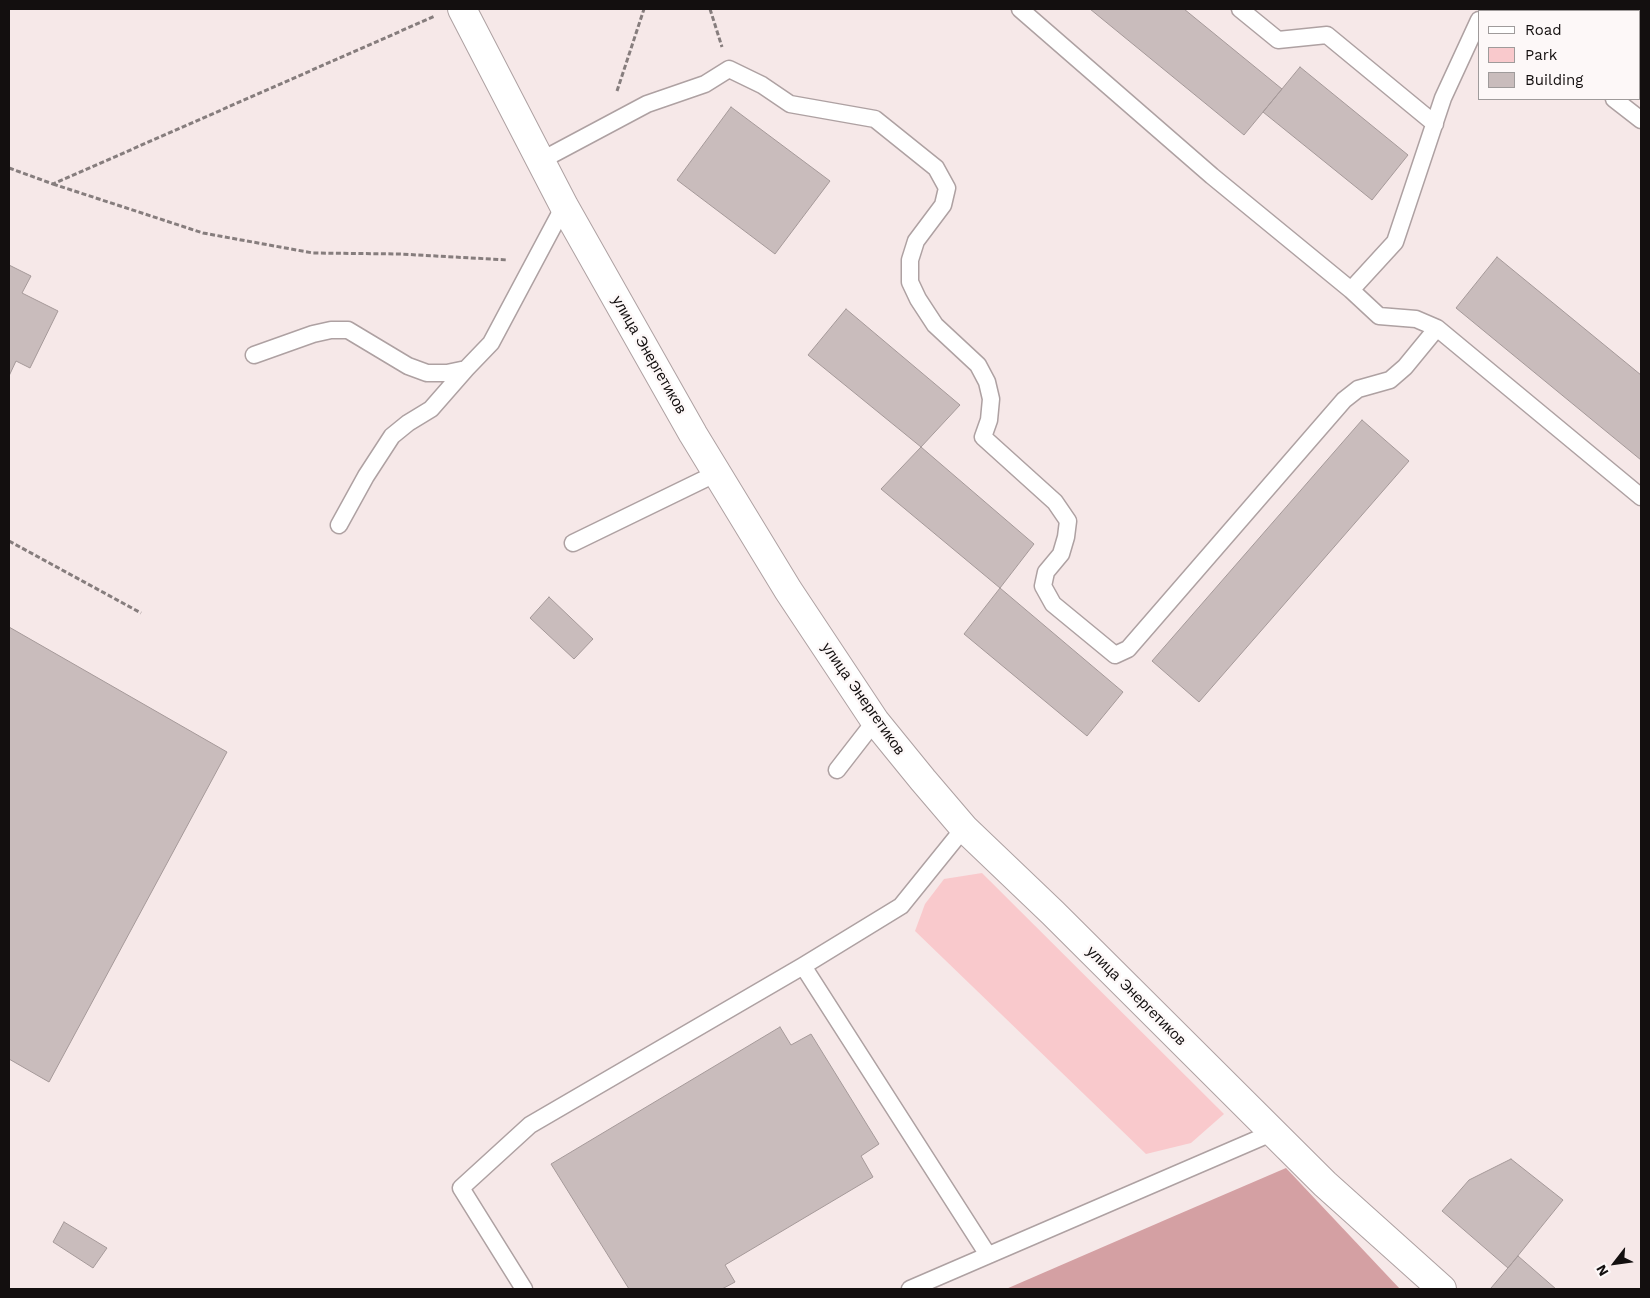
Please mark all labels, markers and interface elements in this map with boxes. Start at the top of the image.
legend [1478,10,1640,100]
text: Road [1525,21,1562,39]
text: Park [1525,46,1557,64]
text: Building [1525,71,1583,89]
street label: улица Энергетиков [608,293,690,417]
street label: улица Энергетиков [817,639,909,759]
street label: улица Энергетиков [1082,942,1190,1050]
north arrow [1590,1238,1640,1288]
text: N [1592,1262,1612,1279]

